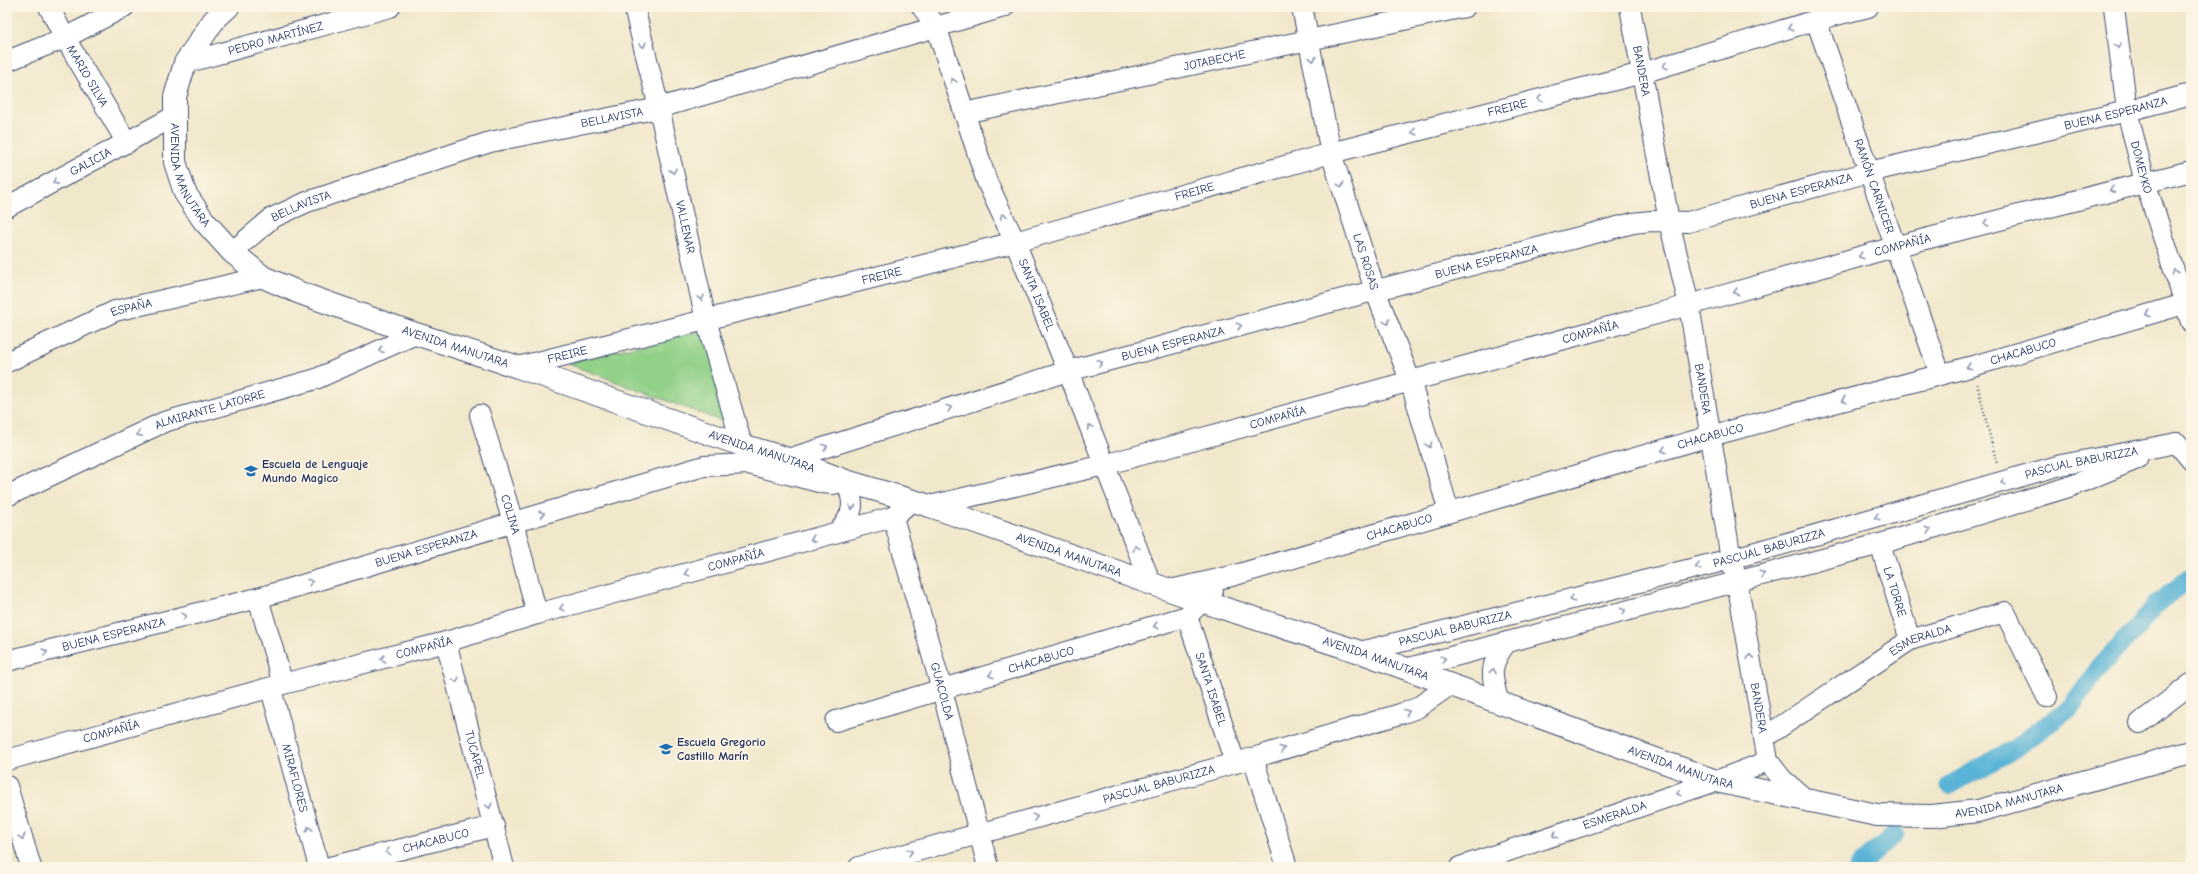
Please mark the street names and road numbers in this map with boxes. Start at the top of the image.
street label: PEDRO MARTÍNEZ [227,19,325,58]
street label: MARIO SILVA [64,43,111,109]
street label: BANDERA [1630,44,1653,97]
street label: JOTABECHE [1182,47,1247,73]
street label: BUENA ESPERANZA [2063,94,2169,133]
street label: FREIRE [1486,96,1529,119]
street label: BELLAVISTA [580,104,644,131]
street label: AVENIDA MANUTARA [168,123,213,230]
street label: RAMÓN CARNICER [1851,137,1897,235]
street label: DOMEYKO [2128,140,2155,196]
street label: GALICIA [67,145,114,179]
street label: BUENA ESPERANZA [1748,170,1854,212]
street label: FREIRE [1173,179,1216,204]
street label: BELLAVISTA [269,188,333,224]
street label: VALLENAR [673,199,698,255]
street label: COMPAÑÍA [1873,231,1932,259]
street label: LAS ROSAS [1350,232,1382,292]
street label: BUENA ESPERANZA [1433,241,1539,282]
street label: SANTA ISABEL [1016,257,1058,333]
street label: FREIRE [860,264,903,287]
street label: ESPAÑA [108,296,153,319]
street label: COMPAÑÍA [1561,318,1620,346]
street label: AVENIDA MANUTARA [400,323,510,370]
street label: BUENA ESPERANZA [1120,323,1226,364]
street label: CHACABUCO [1988,335,2058,368]
street label: FREIRE [546,343,589,366]
street label: BANDERA [1692,363,1714,415]
street label: ALMIRANTE LATORRE [152,387,267,432]
street label: COMPAÑÍA [1248,403,1308,432]
street label: CHACABUCO [1676,420,1745,452]
street label: AVENIDA MANUTARA [707,427,817,476]
street label: PASCUAL BABURIZZA [2023,444,2139,482]
street label: COLINA [498,493,523,536]
street label: CHACABUCO [1365,511,1434,543]
street label: PASCUAL BABURIZZA [1712,526,1826,570]
street label: BUENA ESPERANZA [373,527,479,570]
street label: AVENIDA MANUTARA [1014,530,1123,580]
street label: COMPAÑÍA [706,545,766,574]
street label: LA TORRE [1880,565,1909,619]
street label: PASCUAL BABURIZZA [1397,607,1513,649]
street label: BUENA ESPERANZA [61,615,167,654]
street label: ESMERALDA [1887,621,1953,659]
street label: COMPAÑÍA [394,633,454,662]
street label: AVENIDA MANUTARA [1321,634,1430,683]
street label: CHACABUCO [1006,643,1076,676]
street label: SANTA ISABEL [1192,651,1229,728]
street label: GUACOLDA [928,661,957,722]
street label: BANDERA [1748,682,1770,734]
street label: COMPAÑÍA [81,717,141,746]
street label: TUCAPEL [462,729,488,780]
street label: MIRAFLORES [279,742,311,814]
street label: AVENIDA MANUTARA [1626,743,1735,792]
street label: PASCUAL BABURIZZA [1101,762,1216,806]
street label: AVENIDA MANUTARA [1954,781,2065,820]
street label: ESMERALDA [1581,798,1648,832]
street label: CHACABUCO [401,825,471,856]

